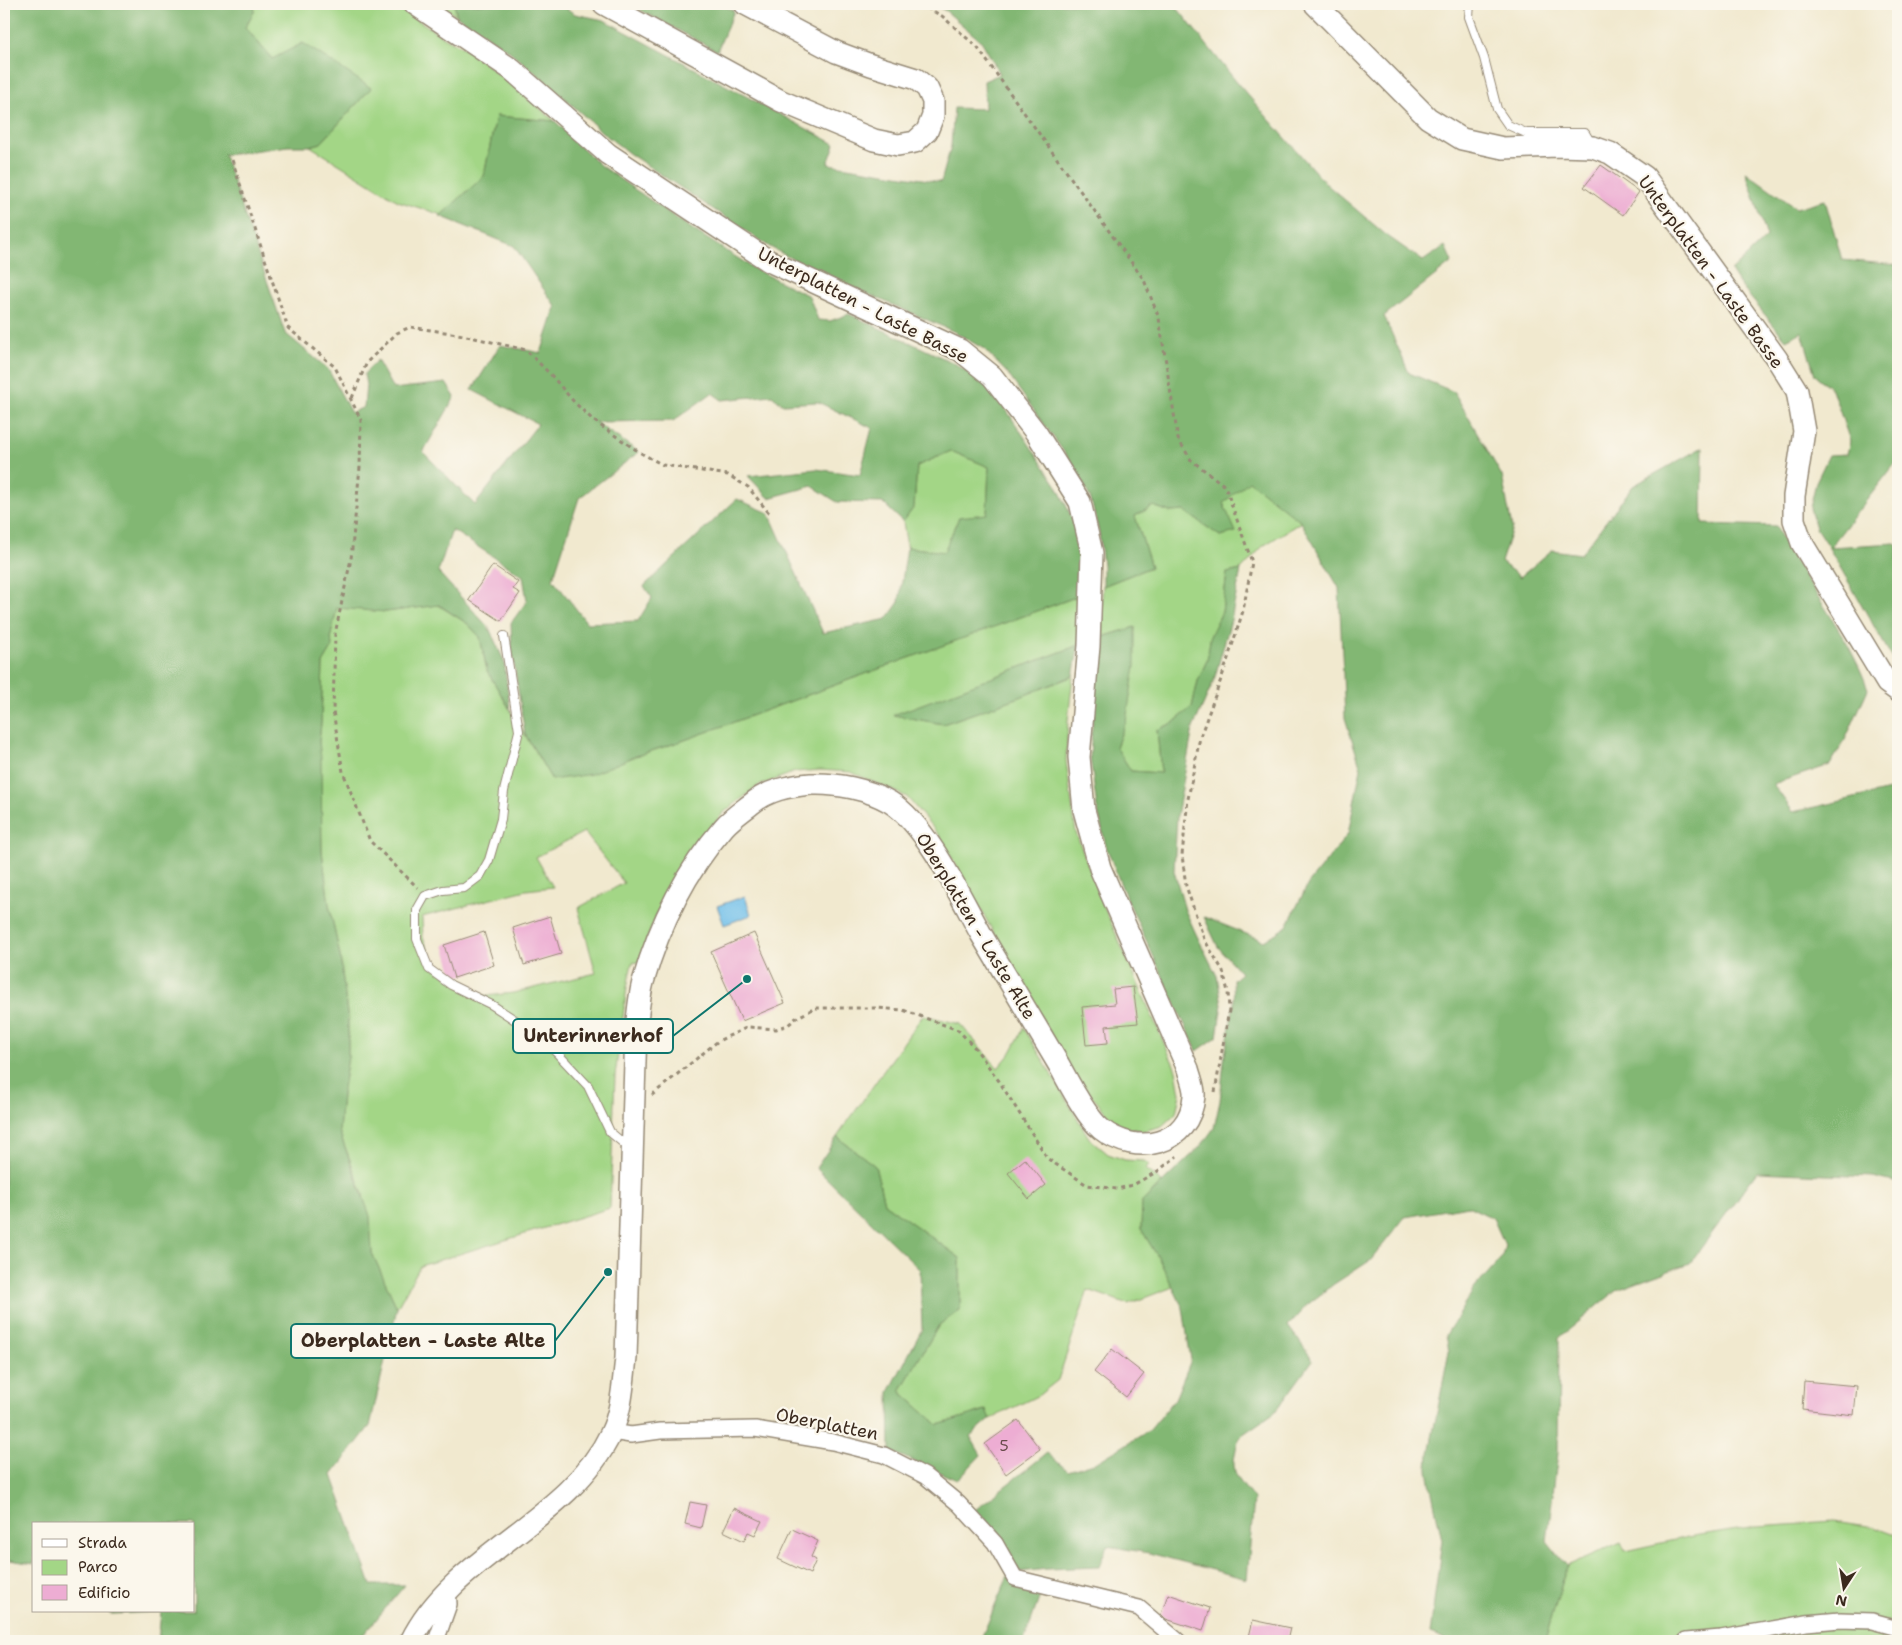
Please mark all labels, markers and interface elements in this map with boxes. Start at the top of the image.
street label: Unterplatten - Laste Basse [1633,171,1789,373]
street label: Unterplatten - Laste Basse [754,241,972,369]
street label: Oberplatten - Laste Alte [911,828,1041,1024]
callout: Unterinnerhof [513,1019,673,1053]
text: Unterinnerhof [523,1023,663,1048]
callout: Oberplatten - Laste Alte [291,1324,555,1358]
text: Oberplatten - Laste Alte [301,1328,545,1353]
street label: Oberplatten [774,1402,880,1446]
house number: 5 [999,1436,1009,1456]
legend [32,1522,195,1612]
text: Strada [78,1533,127,1553]
text: Parco [78,1557,118,1577]
north arrow [1820,1562,1870,1612]
text: Edificio [78,1583,130,1603]
text: N [1834,1591,1849,1611]

